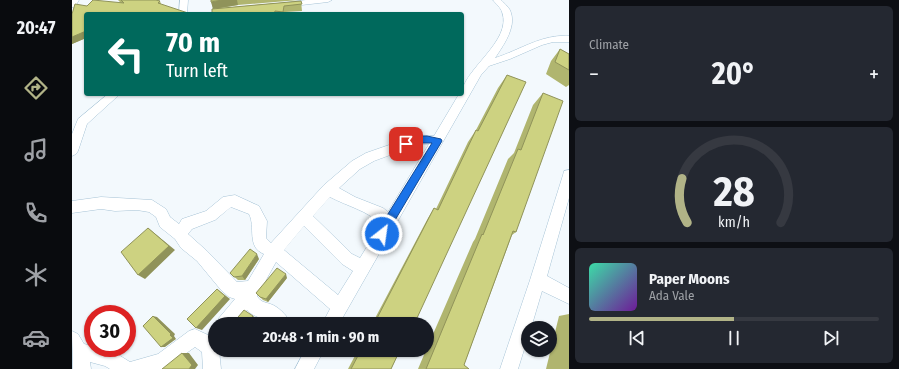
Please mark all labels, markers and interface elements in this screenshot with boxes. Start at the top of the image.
text: 20:47 [17,17,55,39]
text: 70 m [166,26,220,59]
icon: left [100,28,152,80]
text: Climate [589,37,629,52]
text: 20° [712,56,756,92]
text: Turn left [166,60,228,82]
text: − [589,61,599,88]
text: + [869,61,879,88]
icon: directions [22,74,50,102]
pin [389,127,423,161]
icon: arrive [395,133,417,155]
icon: music [22,136,50,164]
text: 28 [712,166,755,216]
icon: phone [22,199,50,227]
position arrow [361,213,403,255]
text: km/h [718,213,750,230]
icon: climate [22,261,50,289]
text: Paper Moons [649,270,730,288]
text: Ada Vale [649,288,694,303]
speed limit sign: 30 [84,305,136,357]
map controls [521,321,557,357]
button: layers [521,321,557,357]
icon: car [22,324,50,352]
icon: previous [626,327,648,349]
icon: pause [723,327,745,349]
icon: next [820,327,842,349]
text: 20:48 · 1 min · 90 m [263,328,379,346]

